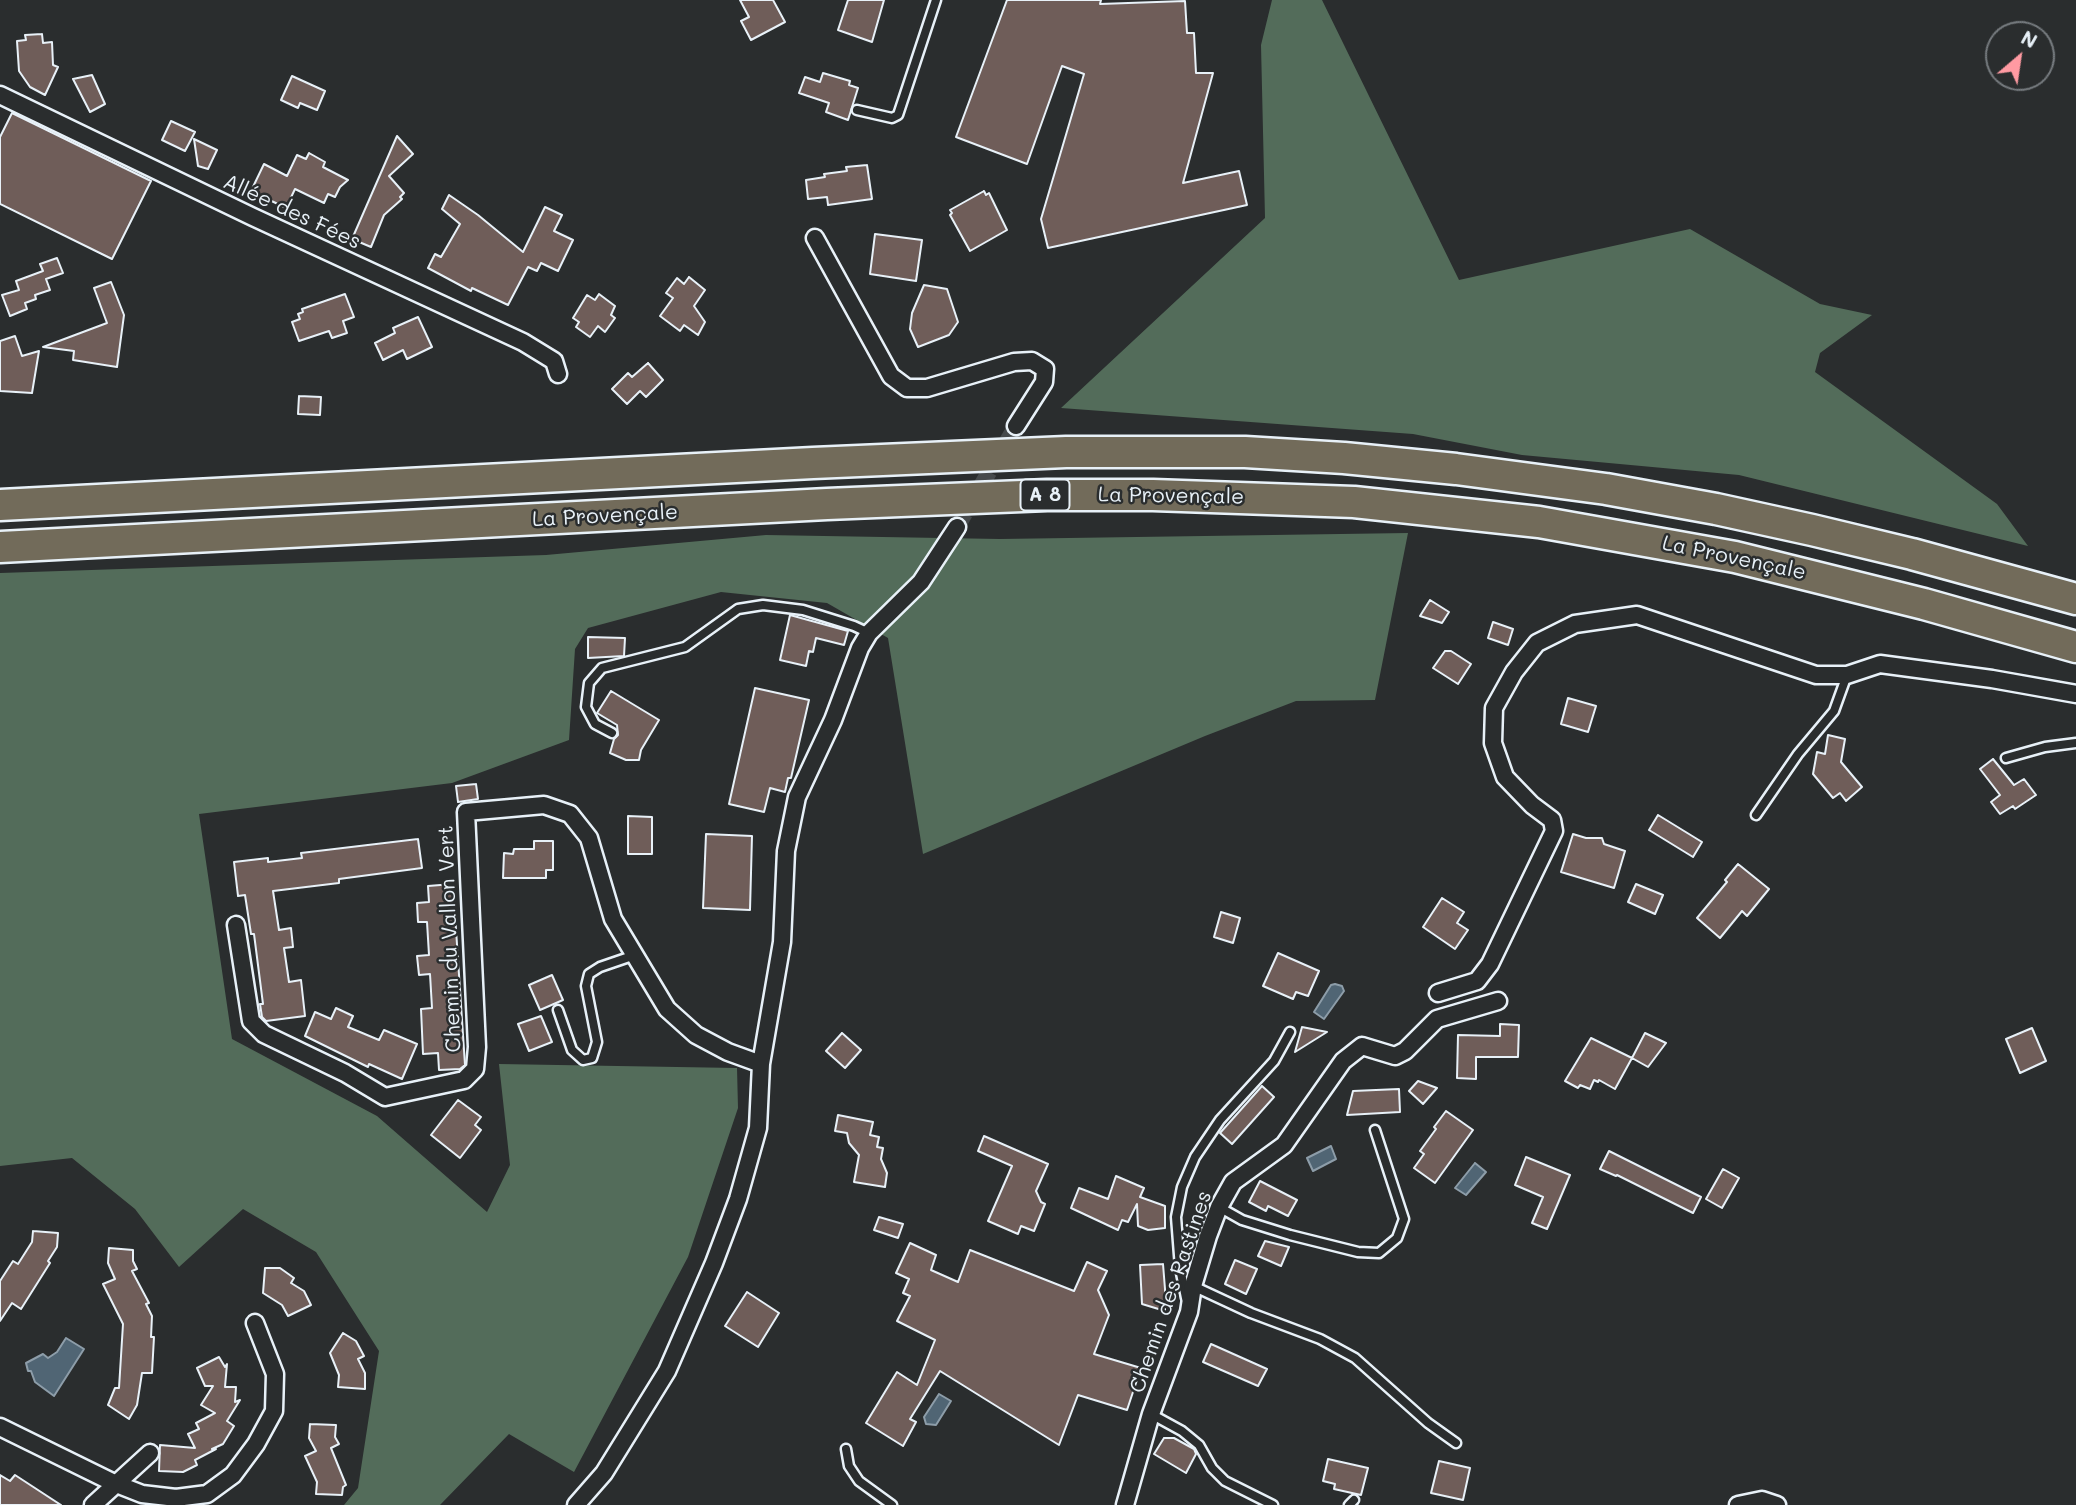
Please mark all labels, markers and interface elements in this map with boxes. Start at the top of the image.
north arrow [1985,21,2055,91]
text: N [2017,25,2042,53]
street label: Allée des Fées [219,169,365,255]
road number: A 8 [1020,480,1070,510]
street label: La Provençale [1098,482,1244,510]
street label: La Provençale [531,500,679,532]
street label: La Provençale [1660,530,1808,586]
street label: Chemin du Vallon Vert [433,825,467,1053]
street label: Chemin des Rastines [1125,1188,1217,1396]

